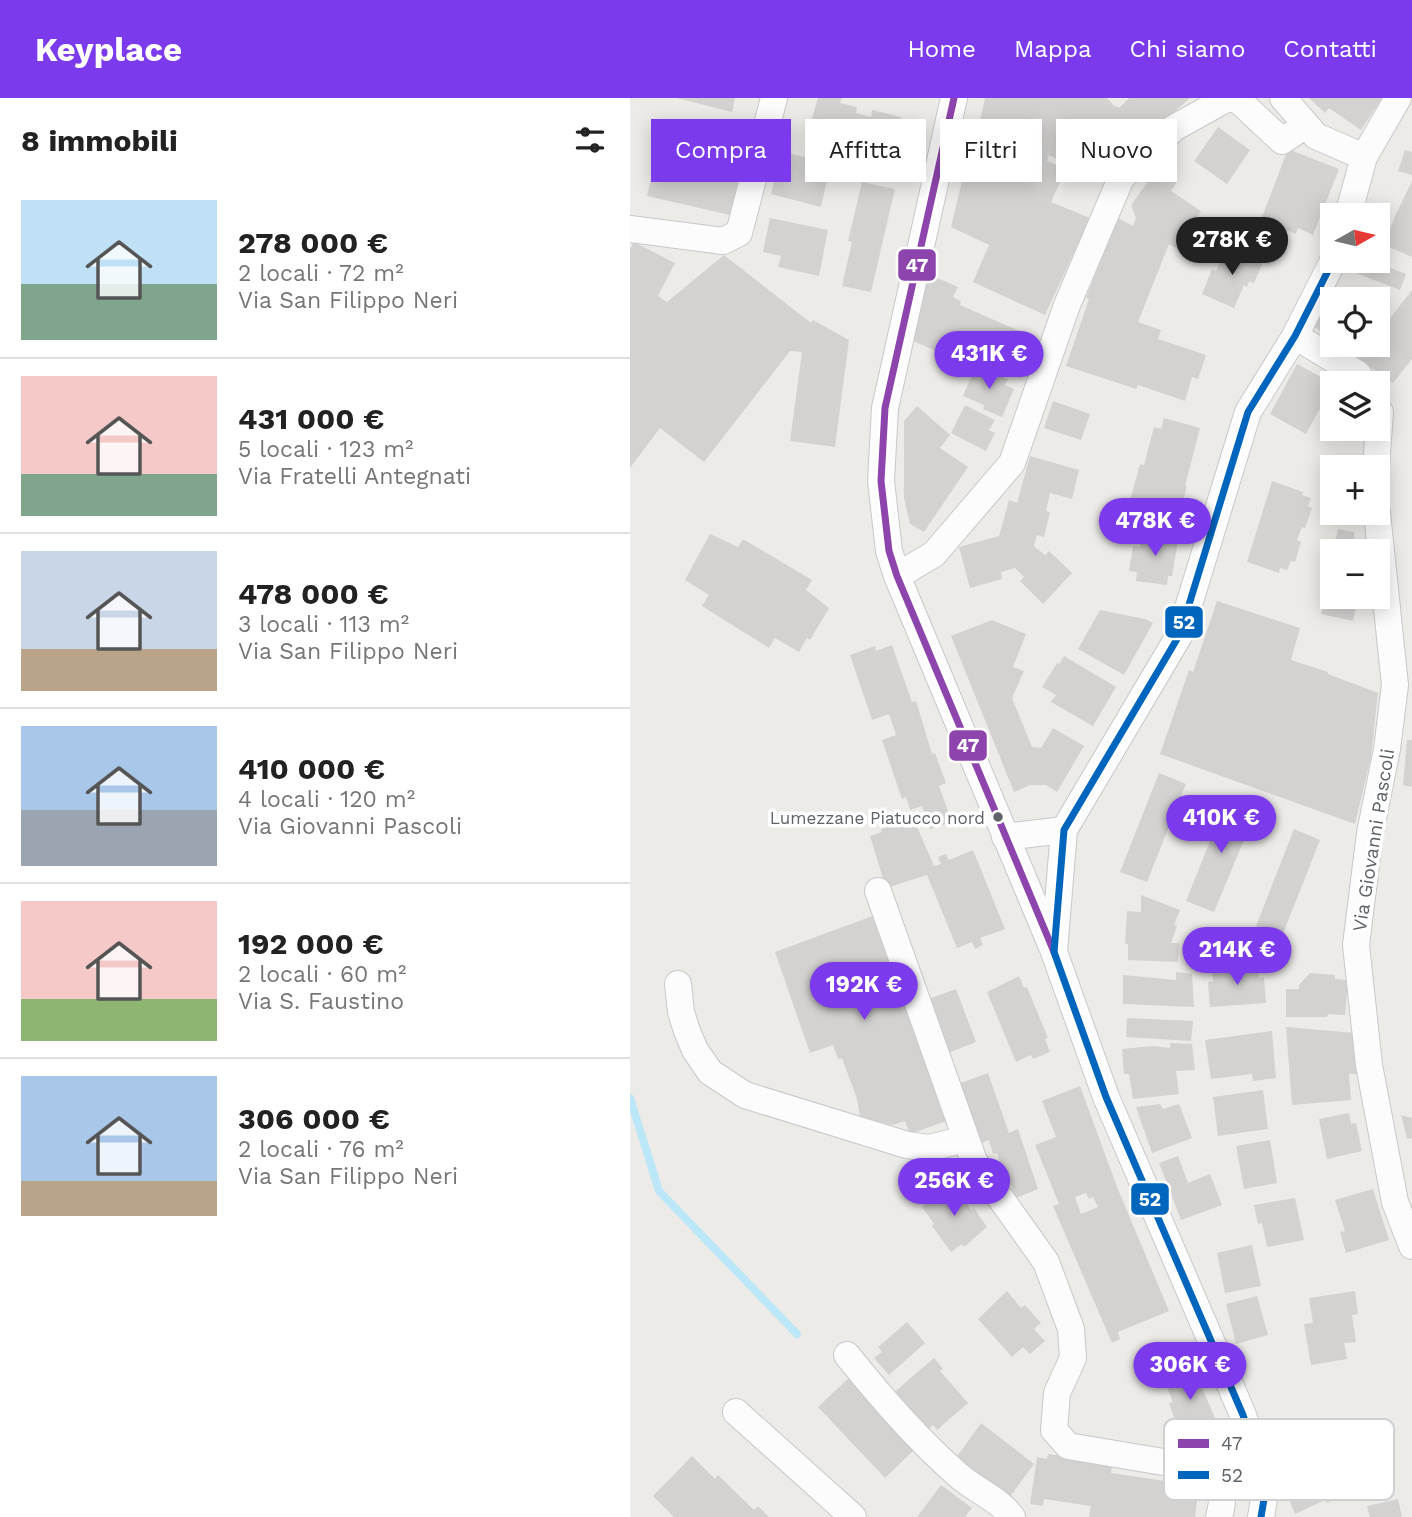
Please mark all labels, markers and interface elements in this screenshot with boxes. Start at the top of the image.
text: Keyplace [35,30,182,69]
text: Home [907,35,976,63]
text: Mappa [1014,35,1092,63]
text: Chi siamo [1130,35,1245,63]
text: Contatti [1283,35,1377,63]
chip: Compra [651,119,791,182]
chip: Affitta [805,119,926,182]
chip: Filtri [940,119,1042,182]
chip: Nuovo [1056,119,1177,182]
icon: filters [571,121,609,159]
text: 8 immobili [21,123,178,158]
north arrow [1320,203,1390,273]
map controls [1320,203,1390,609]
pin: 278K € [1175,218,1289,277]
text: 278 000 € [238,225,388,260]
text: 278K € [1192,226,1272,253]
icon: home [77,228,161,312]
line badge: 47 [897,248,937,282]
text: 47 [906,254,928,277]
text: 2 locali · 72 m² [238,260,404,287]
text: Via San Filippo Neri [238,287,458,314]
button: locate [1320,287,1390,357]
pin: 431K € [932,331,1046,391]
text: 431K € [951,340,1027,367]
button: layers [1320,371,1390,441]
text: 431 000 € [238,401,384,436]
icon: home [77,404,161,488]
text: 5 locali · 123 m² [238,436,414,463]
button: + [1320,455,1390,525]
text: Via Fratelli Antegnati [238,463,471,490]
pin: 478K € [1098,498,1212,558]
text: 478K € [1115,507,1195,534]
button: − [1320,539,1390,609]
text: 478 000 € [238,576,389,611]
icon: home [77,579,161,663]
line badge: 52 [1164,605,1204,639]
text: 3 locali · 113 m² [238,611,409,638]
text: 52 [1173,611,1195,634]
text: Via San Filippo Neri [238,638,458,665]
line badge: 47 [948,729,988,762]
text: 47 [957,734,979,757]
street label: Via Giovanni Pascoli [1348,747,1399,933]
text: 410 000 € [238,751,385,786]
icon: home [77,754,161,838]
text: 4 locali · 120 m² [238,786,415,813]
pin: 410K € [1164,796,1278,855]
text: 410K € [1182,804,1260,831]
place label: Lumezzane Piatucco nord [770,808,985,828]
marker: Lumezzane Piatucco nord [991,810,1005,824]
text: Via Giovanni Pascoli [238,813,462,840]
text: 192 000 € [238,926,383,961]
pin: 214K € [1180,928,1294,987]
icon: home [77,929,161,1013]
text: 214K € [1198,936,1276,963]
text: 2 locali · 60 m² [238,961,406,988]
pin: 192K € [807,962,921,1022]
text: 192K € [826,971,902,998]
text: Via S. Faustino [238,988,404,1015]
text: 306 000 € [238,1101,390,1136]
icon: home [77,1104,161,1188]
text: 2 locali · 76 m² [238,1136,404,1163]
pin: 256K € [897,1158,1011,1218]
text: Via San Filippo Neri [238,1163,458,1190]
text: 256K € [914,1167,994,1194]
line badge: 52 [1130,1182,1170,1216]
text: 52 [1139,1188,1161,1211]
pin: 306K € [1133,1342,1247,1402]
text: 306K € [1149,1351,1231,1378]
legend [1164,1419,1394,1500]
text: 47 [1221,1432,1242,1455]
text: 52 [1221,1464,1243,1487]

